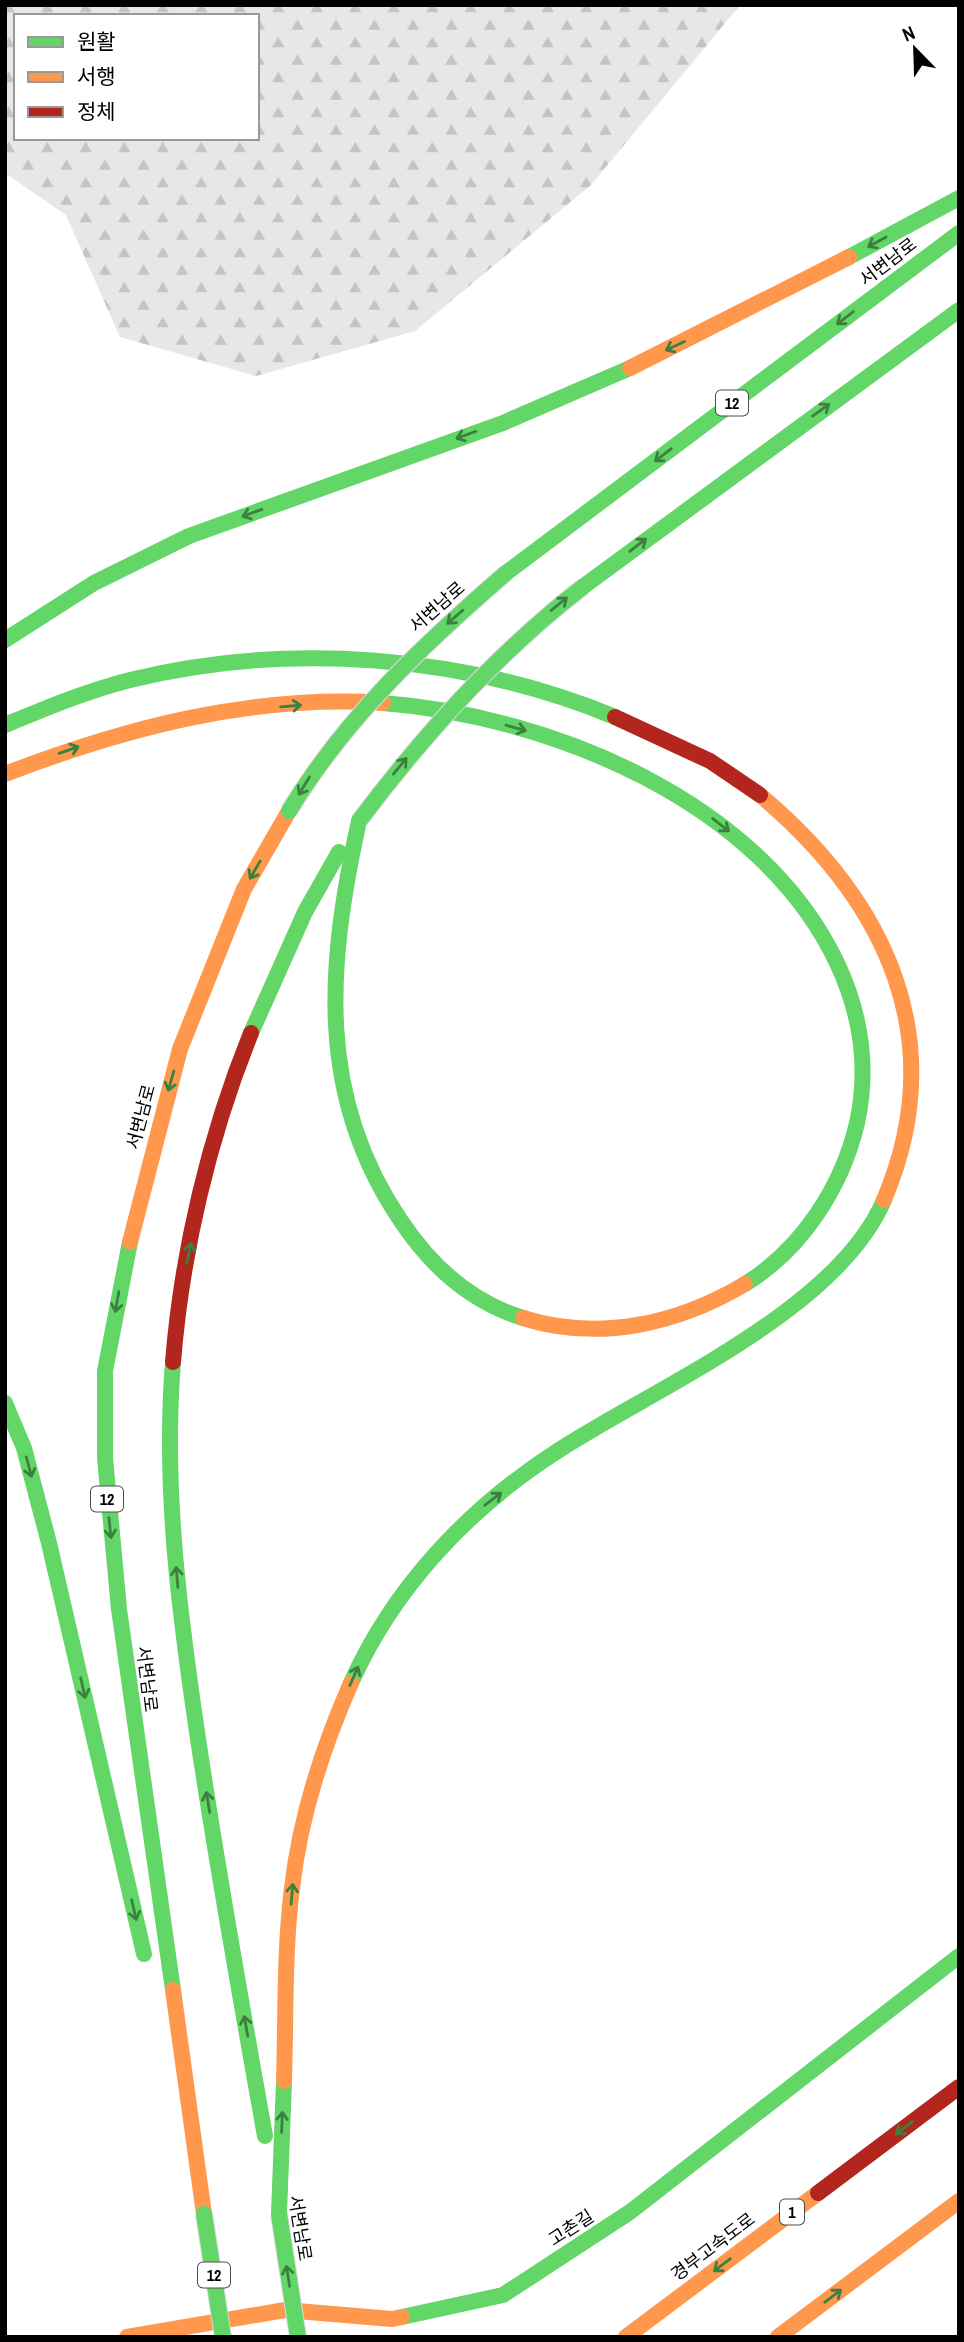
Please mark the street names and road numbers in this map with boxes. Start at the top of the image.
street label: 서변남로 [854,232,922,292]
road number: 12 [716,390,748,416]
street label: 서변남로 [403,575,470,638]
street label: 서변남로 [120,1082,161,1152]
road number: 12 [91,1486,123,1512]
street label: 서변남로 [131,1645,164,1713]
street label: 서변남로 [283,2193,318,2263]
road number: 1 [780,2200,804,2224]
street label: 고촌길 [543,2204,598,2252]
street label: 경부고속도로 [666,2207,760,2286]
road number: 12 [198,2262,230,2288]

